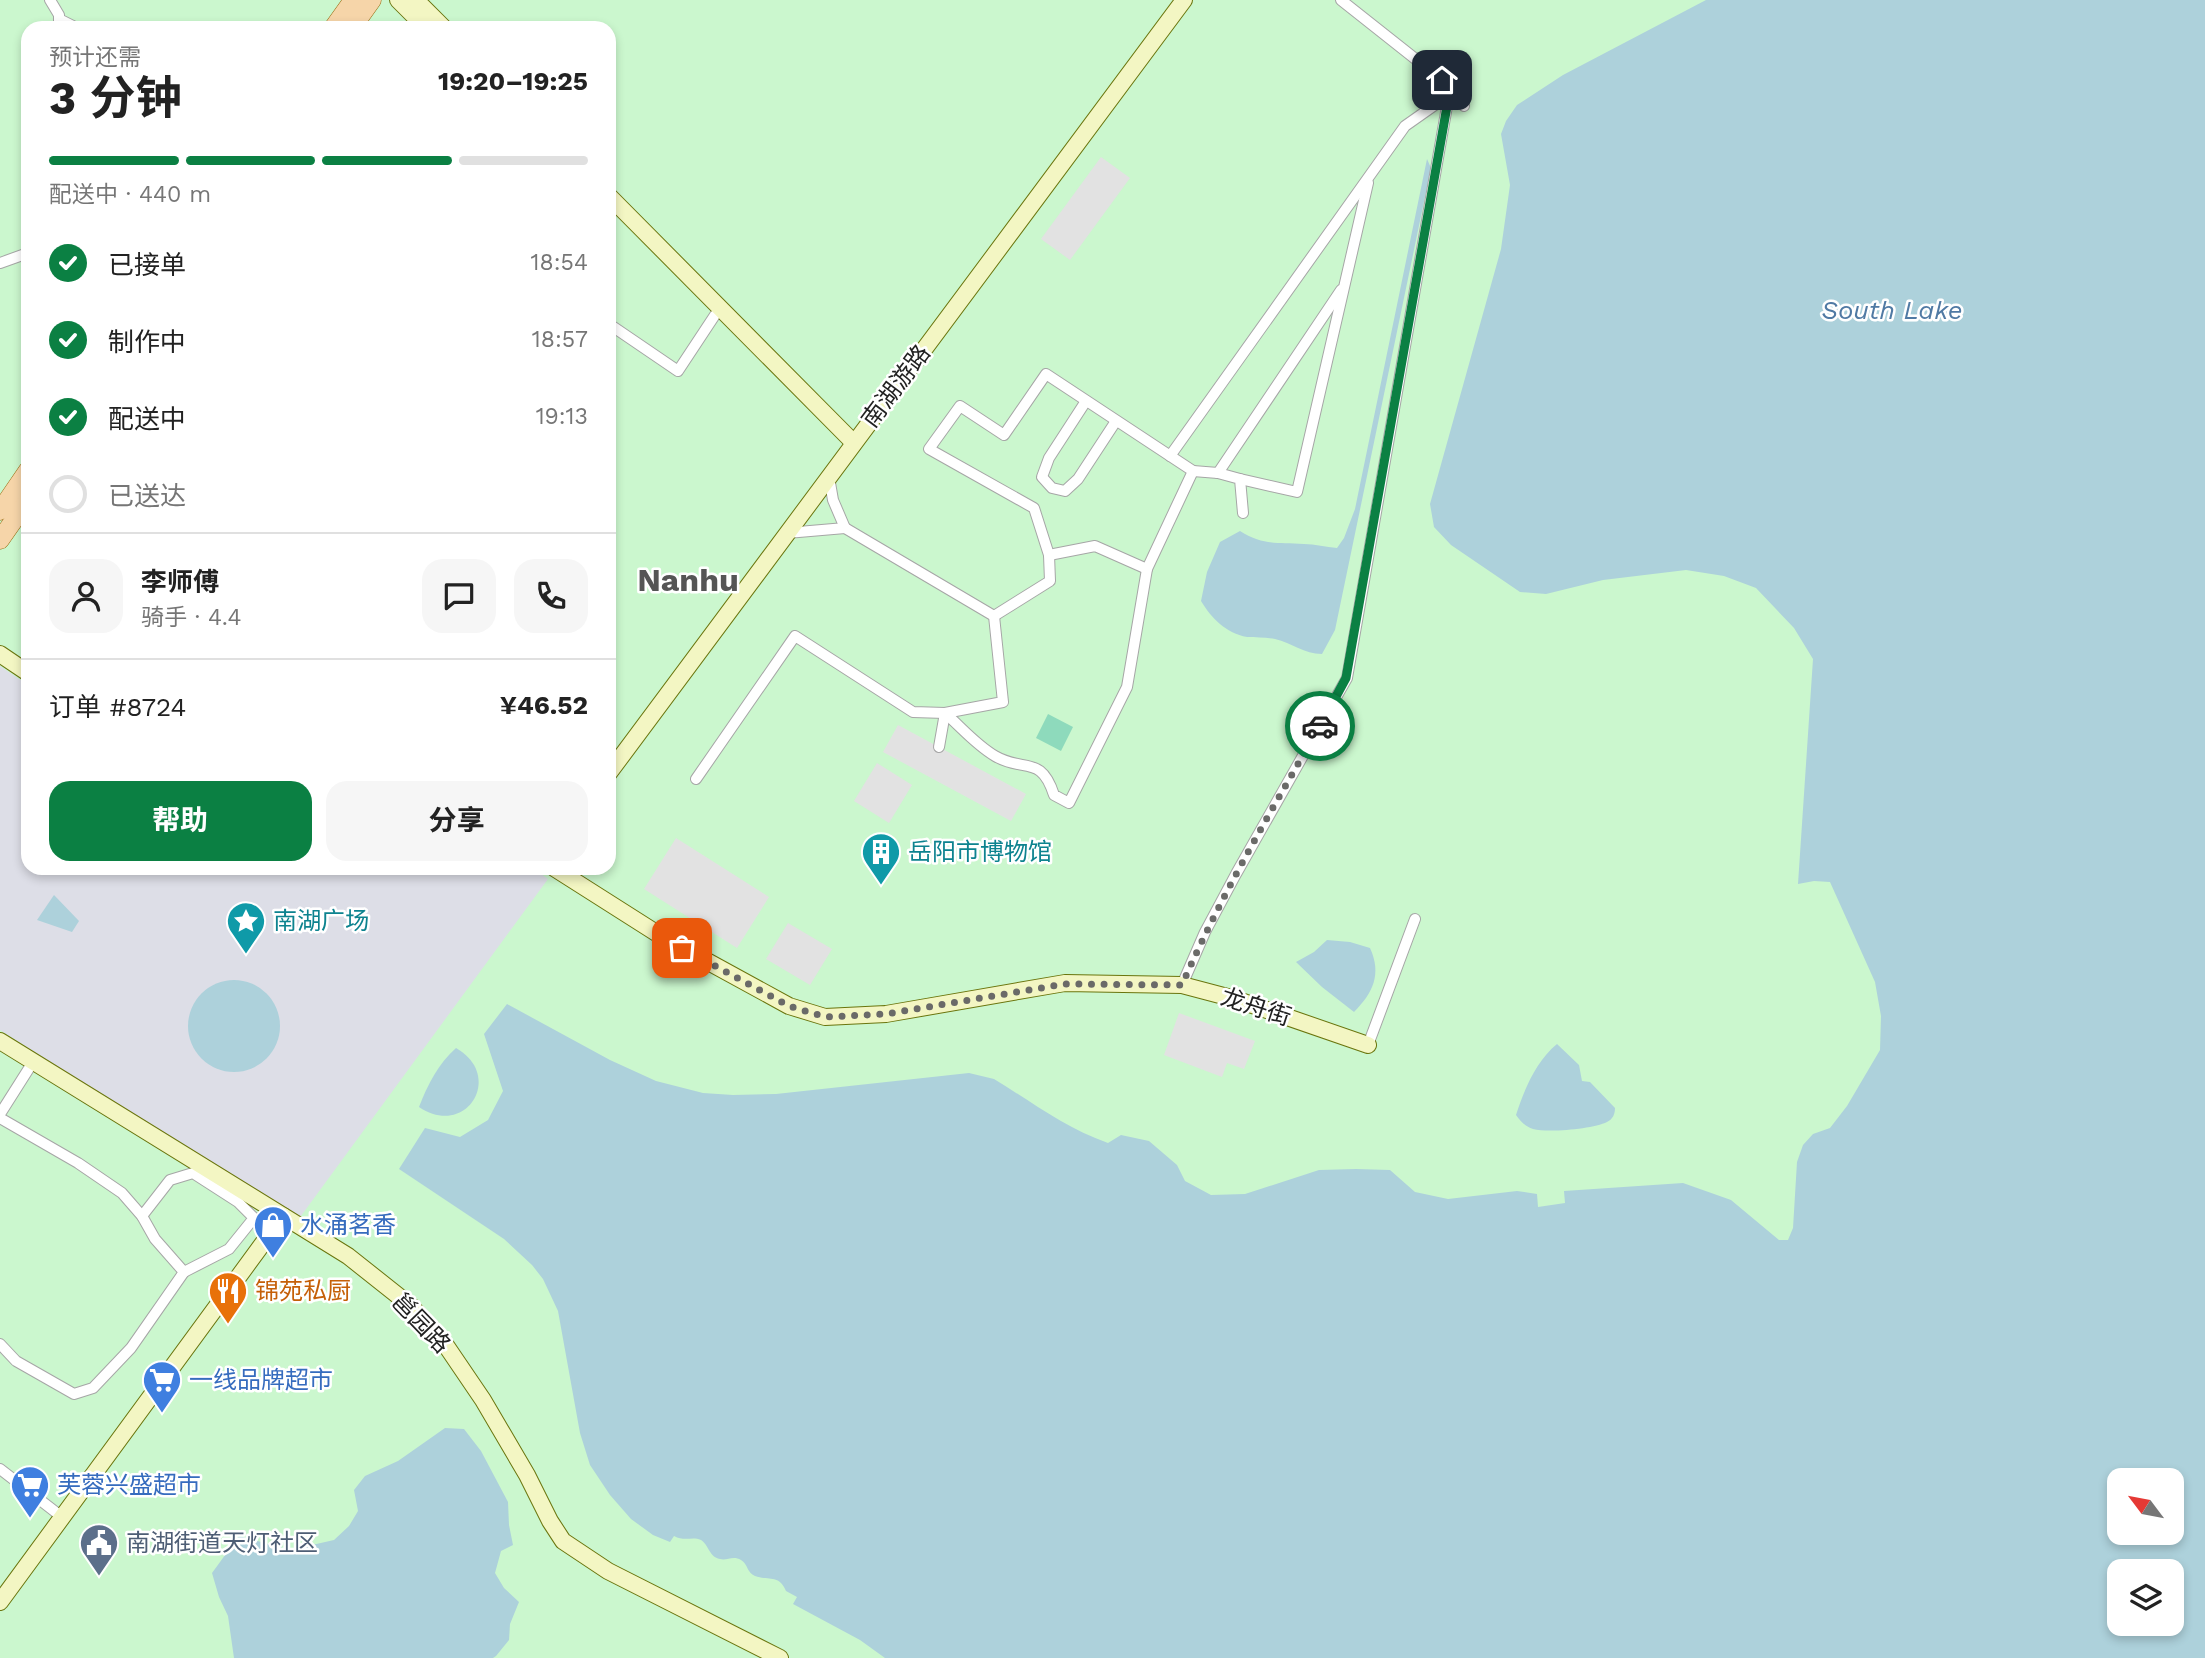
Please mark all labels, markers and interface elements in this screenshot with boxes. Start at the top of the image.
text: 预计还需 [49,44,141,71]
pin [1412,50,1472,110]
icon: home [1423,61,1461,99]
text: 19:20–19:25 [438,66,588,96]
text: 3 分钟 [49,71,181,125]
text: 配送中 · 440 m [49,181,211,208]
icon: check [49,244,87,282]
text: 18:54 [531,249,588,276]
text: 已接单 [108,250,186,280]
water label: South Lake [1821,295,1963,325]
icon: check [49,321,87,359]
text: 18:57 [532,326,588,353]
text: 制作中 [108,327,186,357]
street label: 南湖游路 [856,339,936,433]
icon: check [49,398,87,436]
text: 19:13 [536,403,588,430]
text: 配送中 [108,404,186,434]
text: 已送达 [108,481,186,511]
button: person [49,559,123,633]
button: chat [422,559,496,633]
button: phone [514,559,588,633]
district label: Nanhu [637,561,739,599]
text: 李师傅 [141,567,219,597]
text: 骑手 · 4.4 [141,604,242,631]
text: ¥46.52 [500,690,588,720]
courier [1285,691,1355,761]
text: 订单 #8724 [49,692,186,722]
icon: car [1301,707,1339,745]
button: 帮助 [49,781,312,861]
button: 分享 [326,781,588,861]
building icon: 岳阳市博物馆 [860,831,902,886]
place label: 岳阳市博物馆 [908,838,1052,866]
place icon: 南湖广场 [225,900,267,955]
place label: 南湖广场 [273,907,369,935]
pin [652,918,712,978]
icon: bag [663,929,701,967]
street label: 龙舟街 [1217,983,1295,1031]
shop icon: 水涌茗香 [252,1204,294,1259]
place label: 水涌茗香 [300,1211,396,1239]
restaurant icon: 锦苑私厨 [207,1270,249,1325]
place label: 锦苑私厨 [255,1277,351,1305]
street label: 邕园路 [386,1287,456,1359]
supermarket icon: 一线品牌超市 [141,1359,183,1414]
place label: 一线品牌超市 [189,1366,333,1394]
supermarket icon: 芙蓉兴盛超市 [9,1464,51,1519]
north arrow [2107,1468,2184,1545]
map controls [2107,1468,2184,1636]
place label: 芙蓉兴盛超市 [57,1471,201,1499]
public building icon: 南湖街道天灯社区 [78,1522,120,1577]
place label: 南湖街道天灯社区 [126,1529,318,1557]
button: layers [2107,1559,2184,1636]

